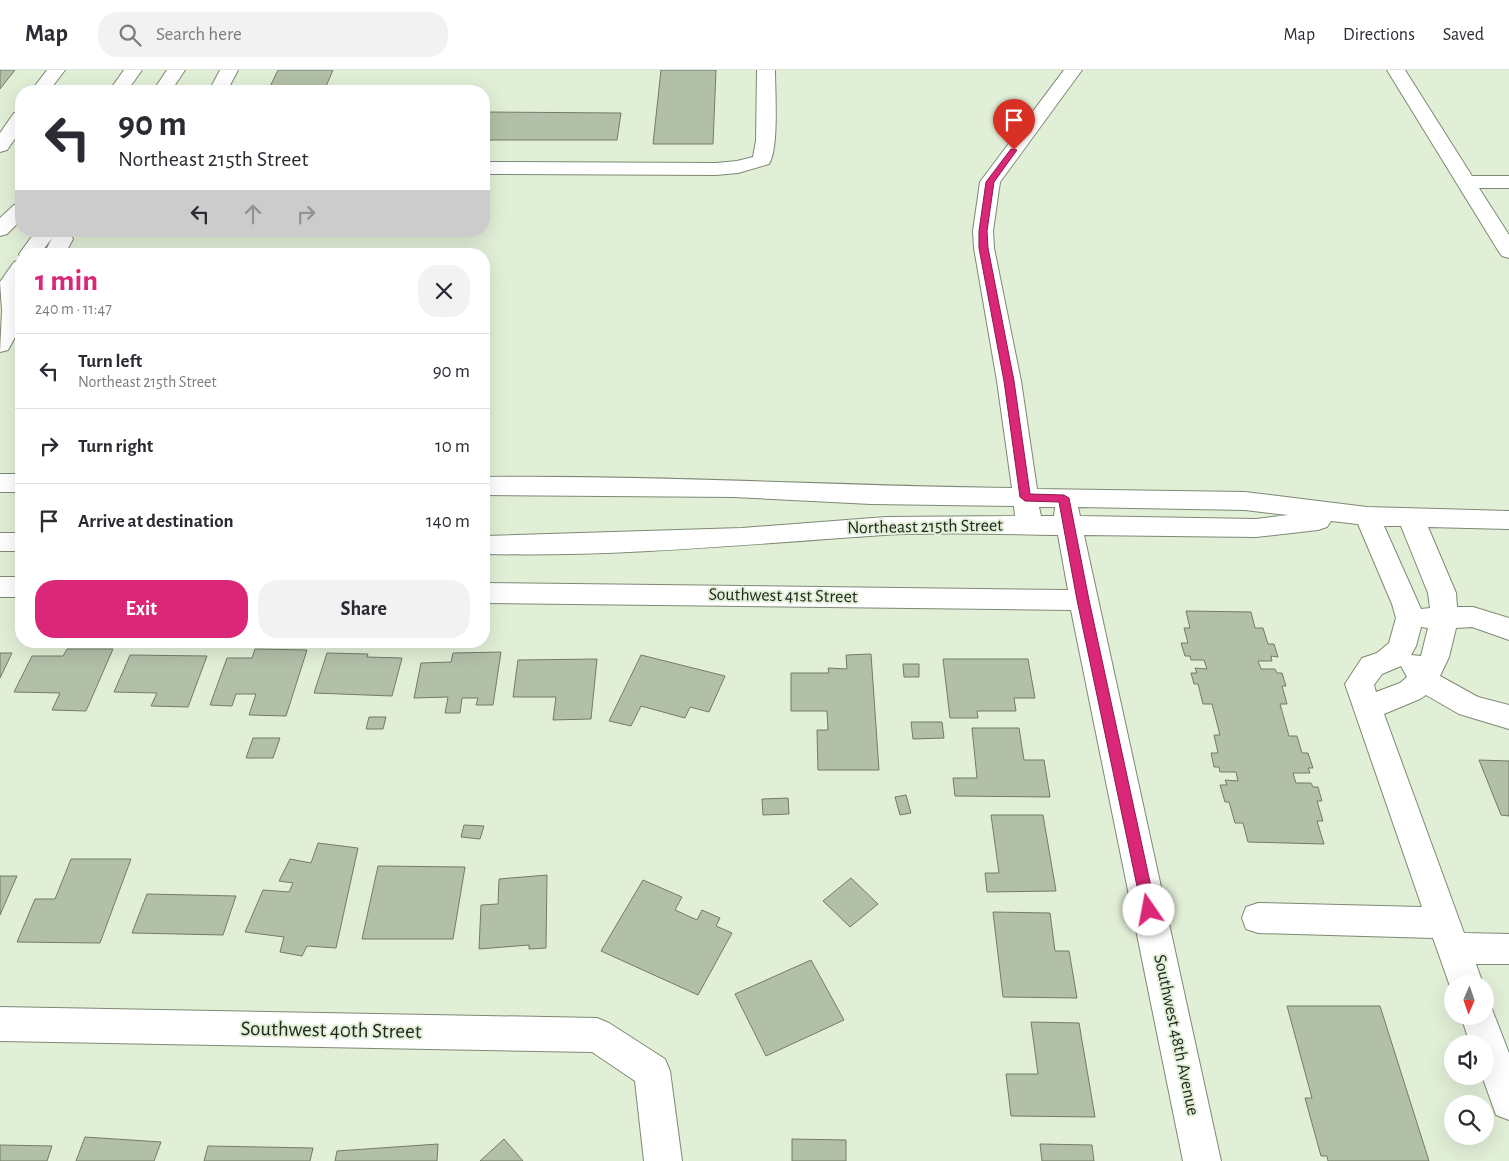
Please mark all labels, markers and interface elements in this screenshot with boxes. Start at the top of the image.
search box [98,12,448,57]
icon: search [116,21,144,49]
text: Map [25,22,68,46]
text: Search here [156,25,242,44]
text: Map [1284,26,1315,44]
text: Directions [1343,26,1415,44]
text: Saved [1443,26,1484,44]
pin [993,99,1035,150]
icon: left [35,105,100,170]
icon: arrive [1000,106,1028,134]
text: 90 m [118,107,187,142]
text: Northeast 215th Street [118,148,308,170]
icon: left [186,200,214,228]
icon: ahead [239,200,267,228]
icon: right [292,200,320,228]
button: close [418,265,470,317]
text: 1 min [35,266,98,296]
text: 240 m · 11:47 [35,301,112,317]
text: Turn left [78,352,142,371]
icon: left [35,357,63,385]
text: 90 m [433,362,470,381]
text: Northeast 215th Street [78,374,217,390]
icon: right [35,432,63,460]
text: Turn right [78,437,153,456]
text: 10 m [435,437,470,456]
icon: arrive [35,507,63,535]
text: Arrive at destination [78,512,234,531]
text: 140 m [426,512,470,531]
street label: Northeast 215th Street [847,517,1003,537]
button: Exit [35,580,248,638]
button: Share [258,580,470,638]
street label: Southwest 41st Street [708,586,858,606]
position arrow [1122,883,1174,935]
street label: Southwest 48th Avenue [1150,953,1202,1117]
north arrow [1444,975,1494,1025]
map controls [1444,975,1494,1145]
street label: Southwest 40th Street [240,1018,422,1042]
button: sound [1444,1035,1494,1085]
button: search [1444,1095,1494,1145]

